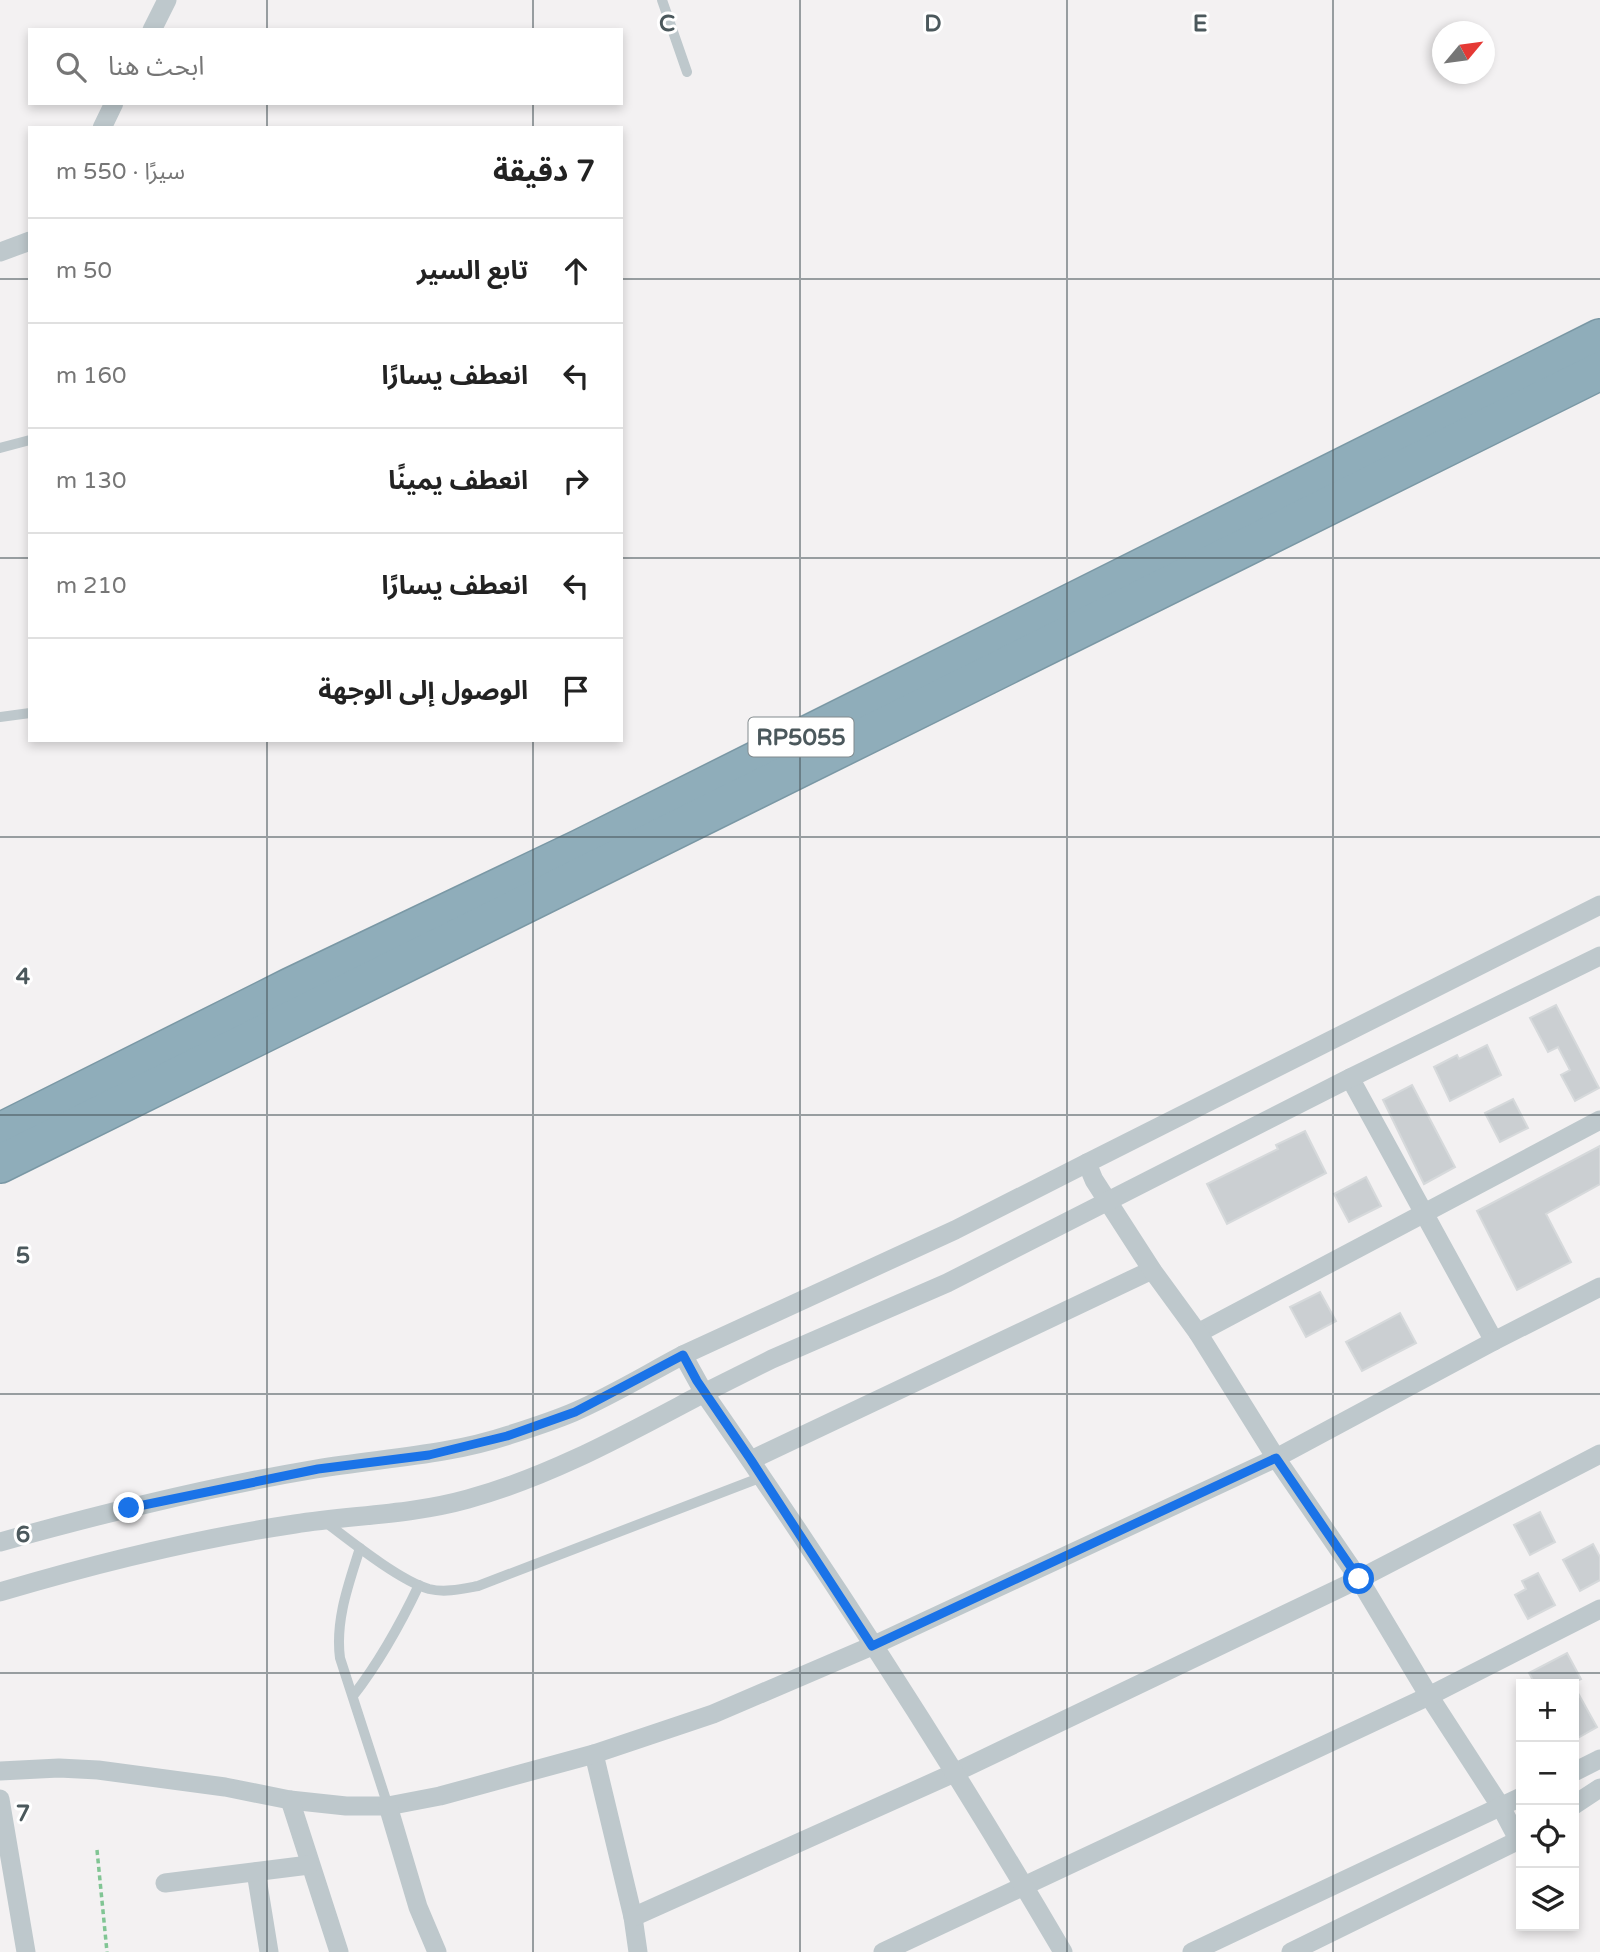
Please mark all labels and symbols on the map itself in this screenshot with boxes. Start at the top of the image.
text: C [659,10,675,38]
text: D [924,10,942,38]
text: E [1193,10,1207,38]
north arrow [1432,21,1495,84]
road number: RP5055 [748,718,854,757]
text: 4 [16,963,31,991]
text: 5 [16,1242,30,1270]
route end [113,1492,144,1523]
text: 6 [16,1521,30,1549]
route start [1343,1563,1374,1594]
text: 7 [16,1800,30,1828]

